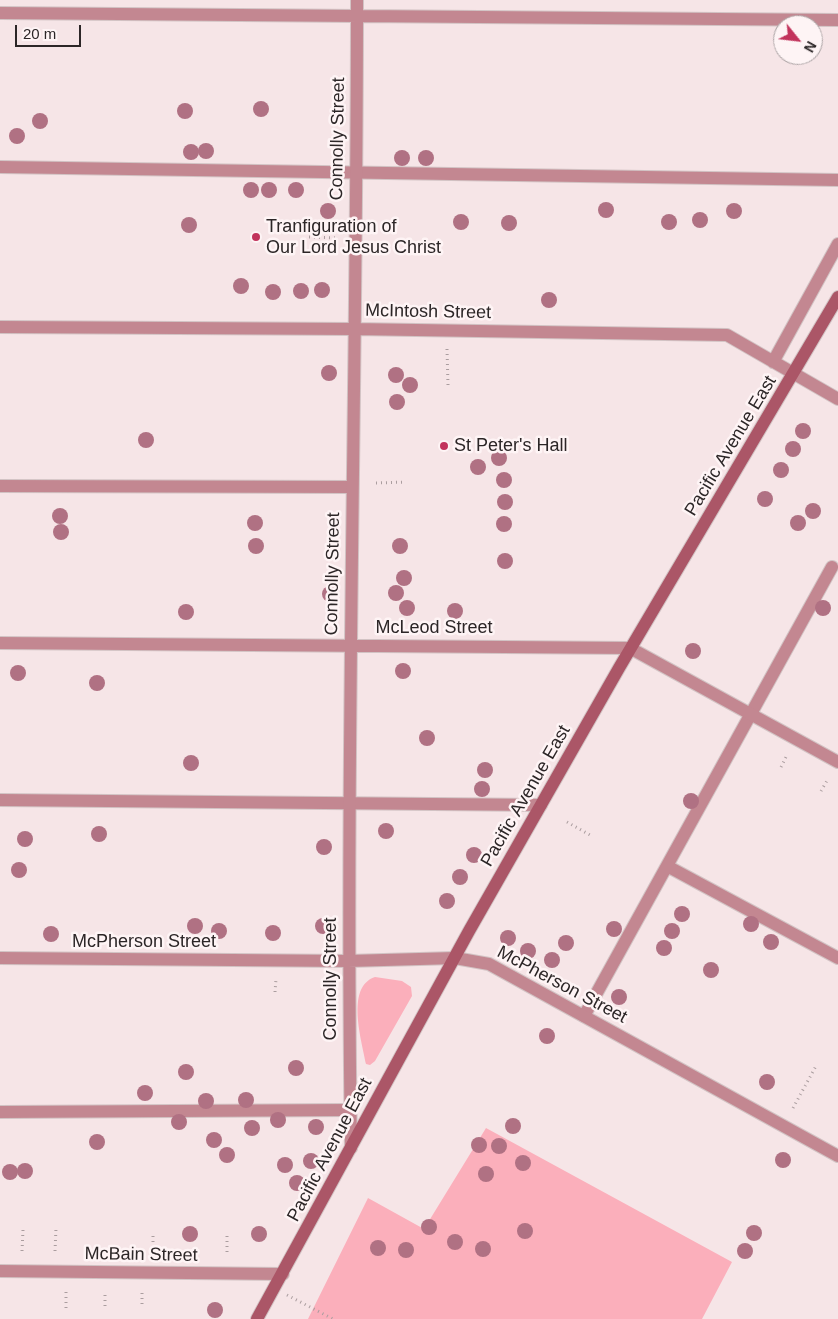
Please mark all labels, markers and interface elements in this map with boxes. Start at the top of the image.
scale bar [18,15,84,47]
north arrow [773,15,823,65]
text: 20 m [23,25,56,42]
text: N [801,38,820,55]
street label: Connolly Street [326,77,350,201]
place label: Tranfiguration of Our Lord Jesus Christ [266,216,441,258]
marker: Tranfiguration of Our Lord Jesus Christ [250,231,262,243]
street label: McIntosh Street [365,300,491,324]
street label: Pacific Avenue East [681,372,781,520]
place label: St Peter's Hall [454,435,567,457]
marker: St Peter's Hall [438,440,450,452]
street label: Connolly Street [321,512,345,636]
street label: McLeod Street [375,617,493,639]
street label: Pacific Avenue East [477,721,575,871]
street label: Connolly Street [320,917,342,1041]
street label: McPherson Street [72,931,216,953]
street label: McPherson Street [493,942,631,1028]
street label: Pacific Avenue East [283,1074,377,1226]
street label: McBain Street [84,1243,198,1267]

